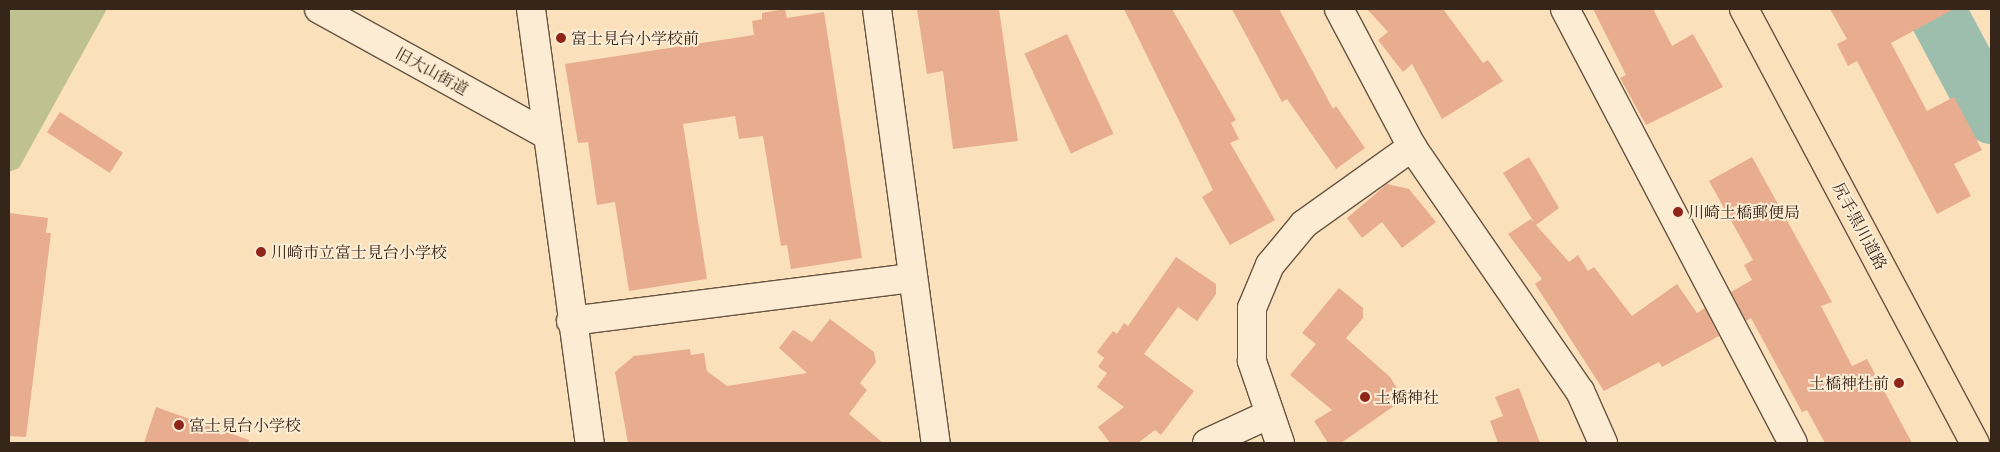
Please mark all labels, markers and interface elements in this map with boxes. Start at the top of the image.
place label: 富士見台小学校前 [571,28,699,48]
marker: 富士見台小学校前 [555,32,567,44]
street label: 旧大山街道 [392,43,472,99]
street label: 尻手黒川道路 [1829,179,1891,273]
place label: 川崎土橋郵便局 [1688,202,1800,222]
marker: 川崎土橋郵便局 [1672,206,1684,218]
place label: 川崎市立富士見台小学校 [271,242,447,262]
marker: 川崎市立富士見台小学校 [255,246,267,258]
place label: 土橋神社前 [1809,373,1889,393]
marker: 土橋神社前 [1893,377,1905,389]
place label: 土橋神社 [1375,387,1439,407]
marker: 土橋神社 [1359,391,1371,403]
place label: 富士見台小学校 [189,415,301,435]
marker: 富士見台小学校 [173,419,185,431]

